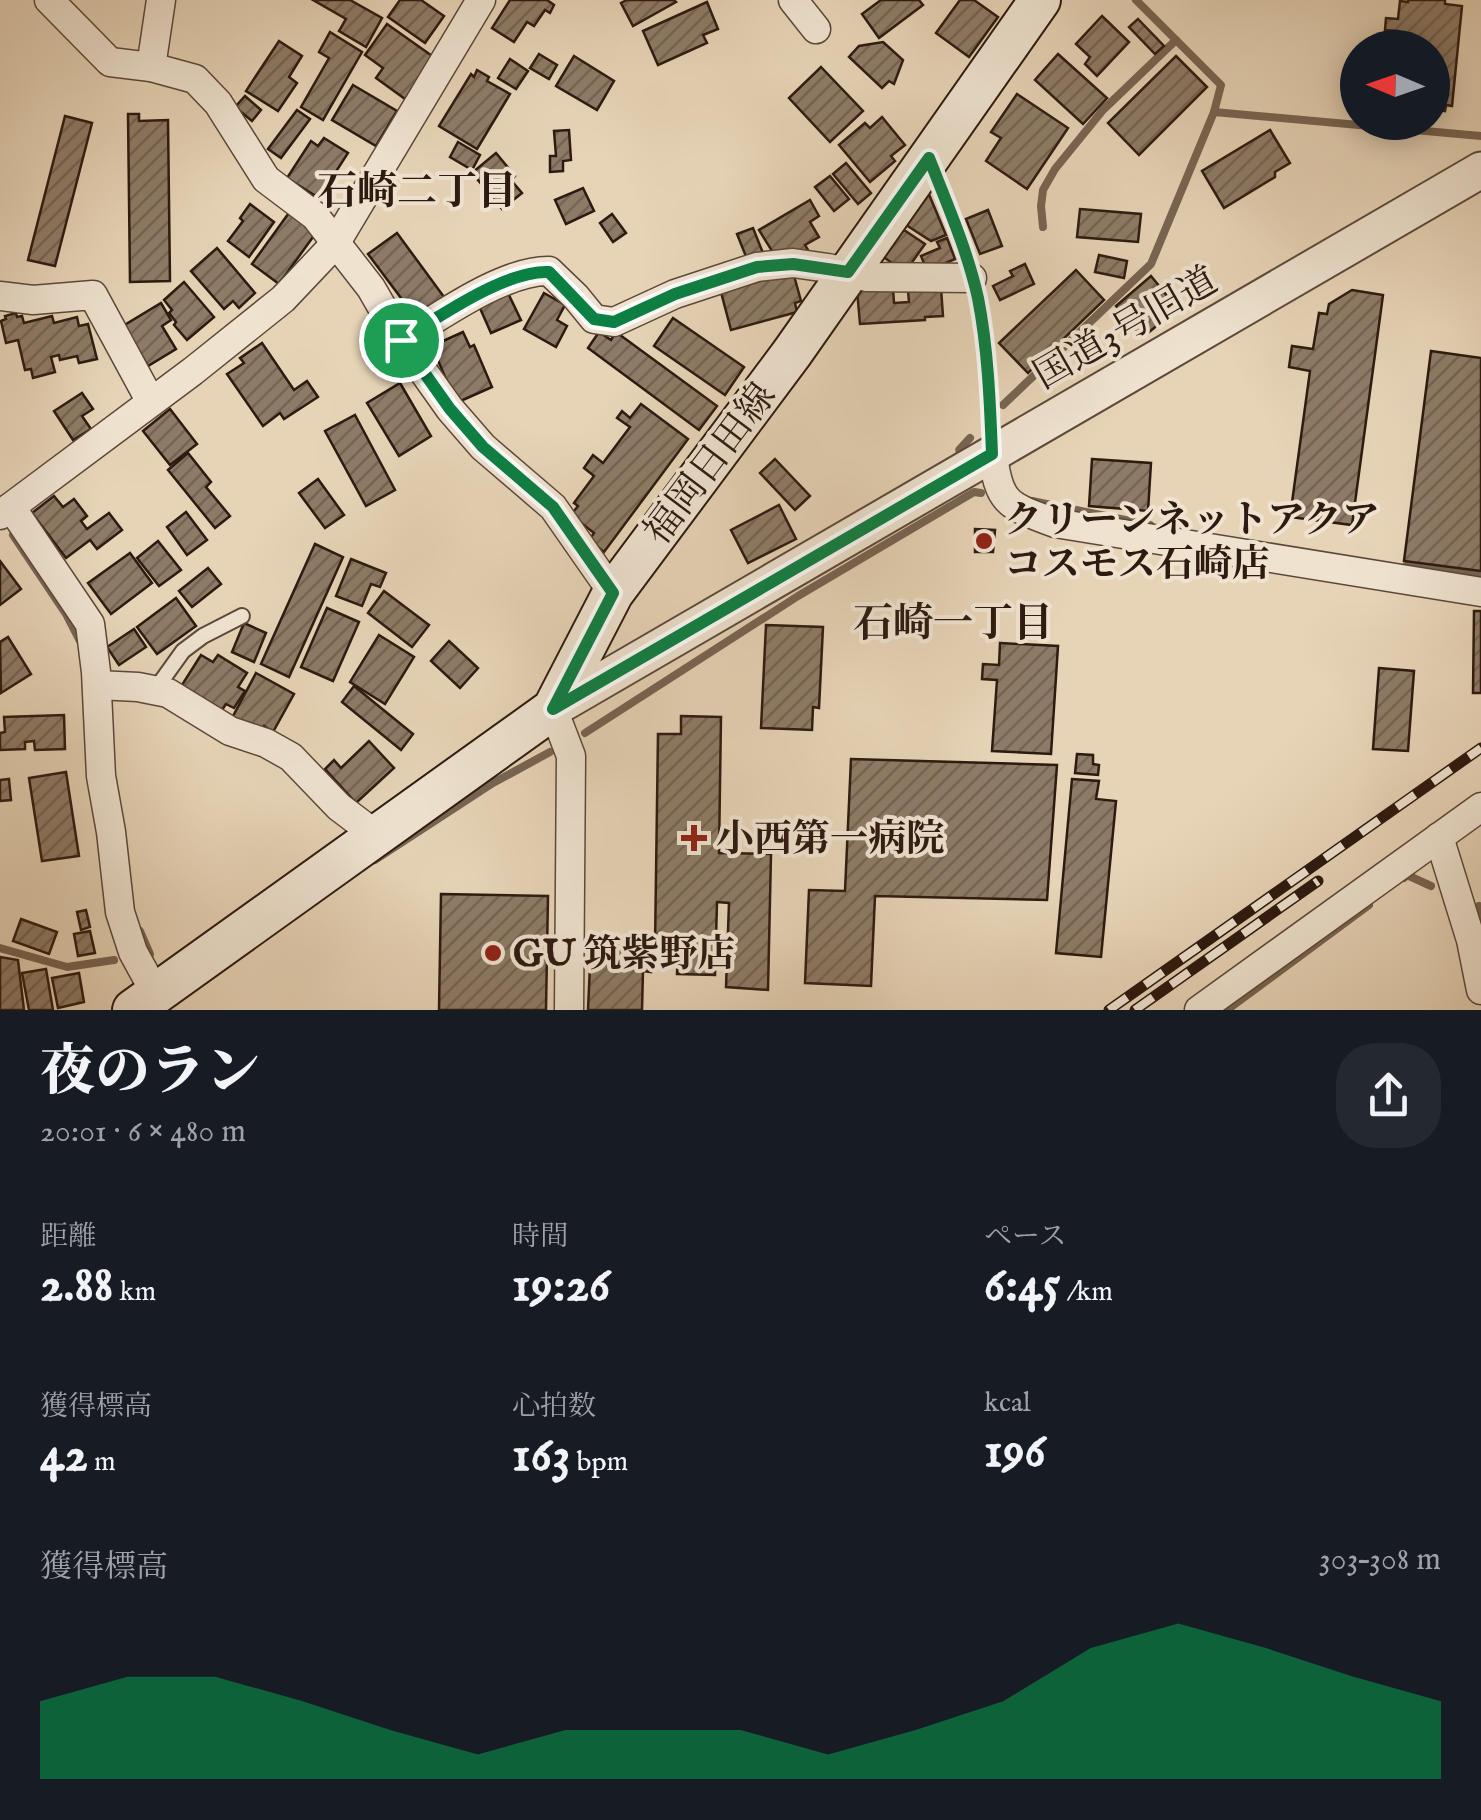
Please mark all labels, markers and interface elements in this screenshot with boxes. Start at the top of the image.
north arrow [1340,30,1450,140]
map controls [1340,30,1450,140]
district label: 石崎二丁目 [317,168,517,219]
street label: 国道3号旧道 [1026,258,1227,401]
pin [359,298,444,383]
icon: arrive [374,313,429,368]
street label: 福岡日田線 [635,374,788,555]
place label: クリーンネットアクア コスモス石崎店 [1004,498,1380,590]
marker: クリーンネットアクア コスモス石崎店 [973,530,995,552]
district label: 石崎一丁目 [853,600,1053,651]
place label: 小西第一病院 [716,817,944,865]
marker: 小西第一病院 [681,825,707,851]
place label: GU 筑紫野店 [513,932,735,980]
marker: GU 筑紫野店 [482,942,504,964]
text: 夜のラン [40,1039,260,1109]
button: share [1336,1043,1441,1148]
text: 20:01 · 6 × 480 m [40,1112,246,1153]
text: 距離 [40,1220,96,1255]
text: 時間 [512,1220,568,1255]
text: ペース [984,1220,1067,1255]
text: 2.88 [40,1255,113,1318]
text: 19:26 [512,1255,610,1318]
text: 6:45 [984,1255,1061,1318]
text: km [113,1275,156,1310]
text: /km [1061,1275,1113,1310]
text: kcal [984,1386,1031,1421]
text: 獲得標高 [40,1390,152,1425]
text: 心拍数 [512,1390,596,1425]
text: 196 [984,1421,1046,1484]
text: 42 [40,1425,88,1488]
text: 163 [512,1425,570,1488]
text: m [88,1445,116,1480]
text: bpm [570,1445,628,1480]
text: 303–308 m [1319,1540,1441,1581]
text: 獲得標高 [40,1548,168,1589]

